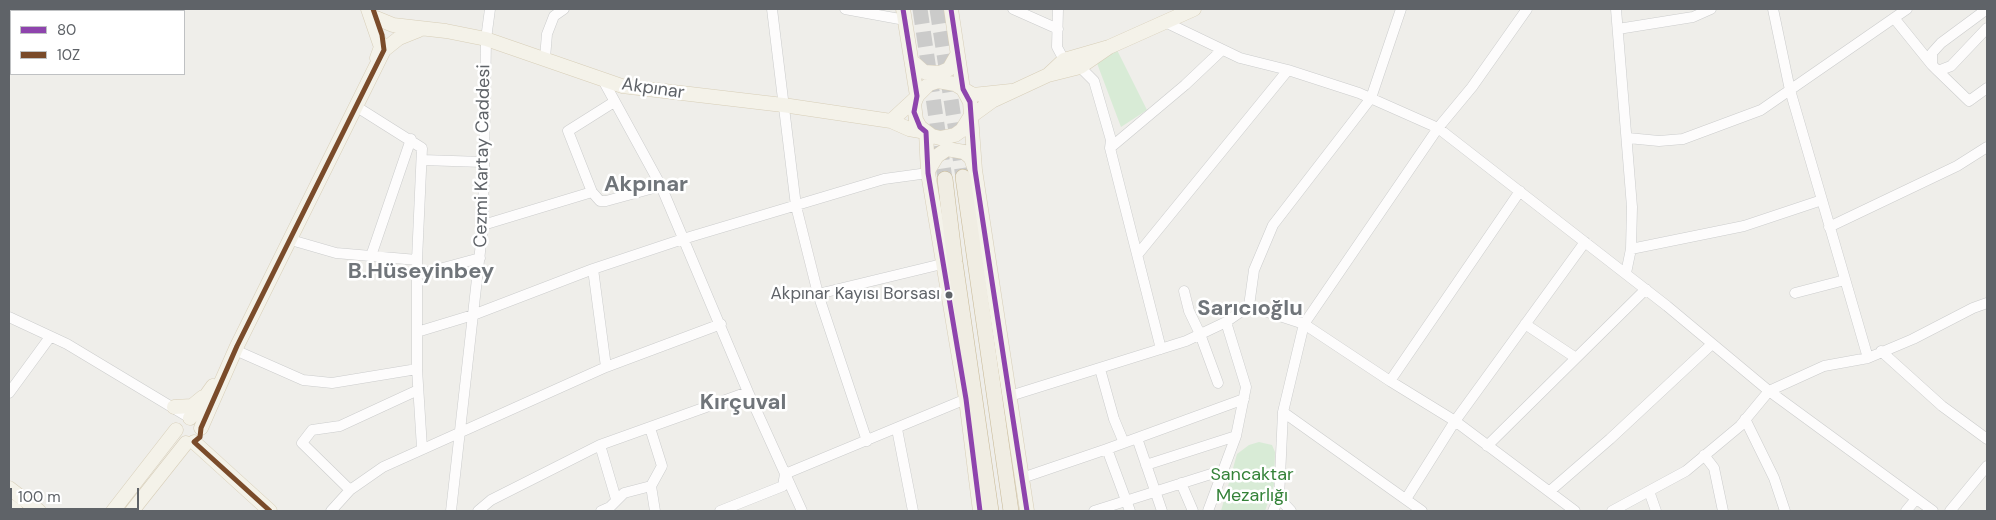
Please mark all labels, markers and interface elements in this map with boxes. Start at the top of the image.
legend [10,10,185,75]
text: 80 [57,20,76,40]
text: 10Z [57,45,80,65]
street label: Cezmi Kartay Caddesi [471,64,495,248]
street label: Akpınar [620,74,686,104]
district label: Akpınar [604,172,688,198]
district label: B.Hüseyinbey [348,259,494,285]
place label: Akpınar Kayısı Borsası [771,285,940,305]
marker: Akpınar Kayısı Borsası [944,290,954,300]
district label: Sarıcıoğlu [1197,296,1303,322]
district label: Kırçuval [700,390,786,416]
park label: Sancaktar Mezarlığı [1210,464,1294,506]
scale bar [12,478,141,510]
text: 100 m [18,487,61,507]

